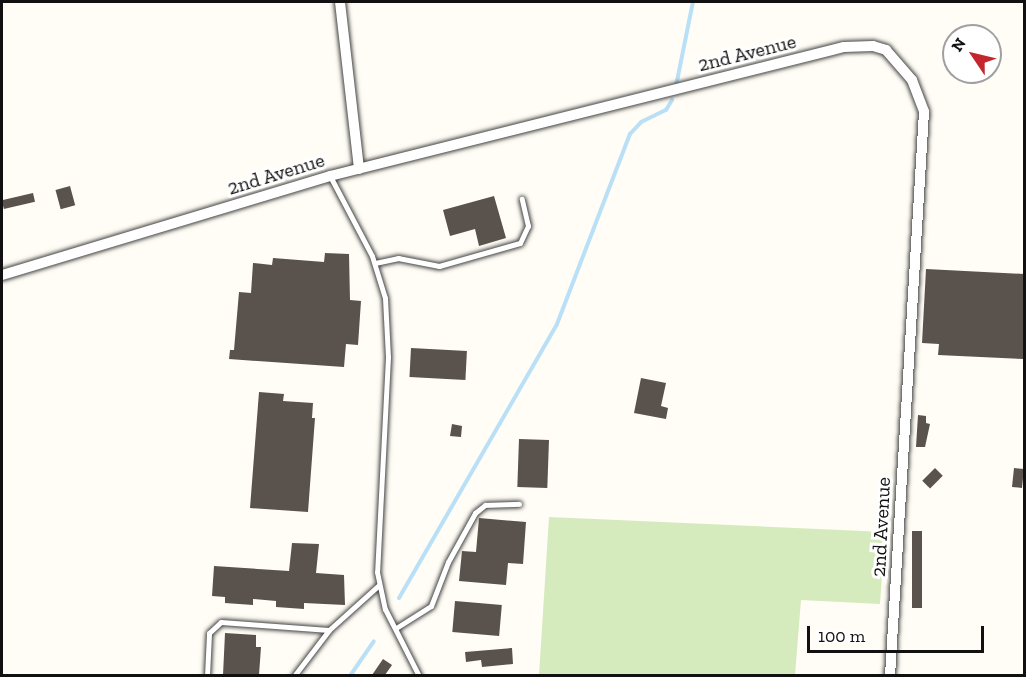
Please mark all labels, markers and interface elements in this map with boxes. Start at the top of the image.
north arrow [942,24,1002,84]
street label: 2nd Avenue [695,29,799,77]
text: N [947,34,970,55]
street label: 2nd Avenue [224,148,328,200]
street label: 2nd Avenue [866,476,896,578]
scale bar [810,614,987,652]
text: 100 m [818,625,865,647]

